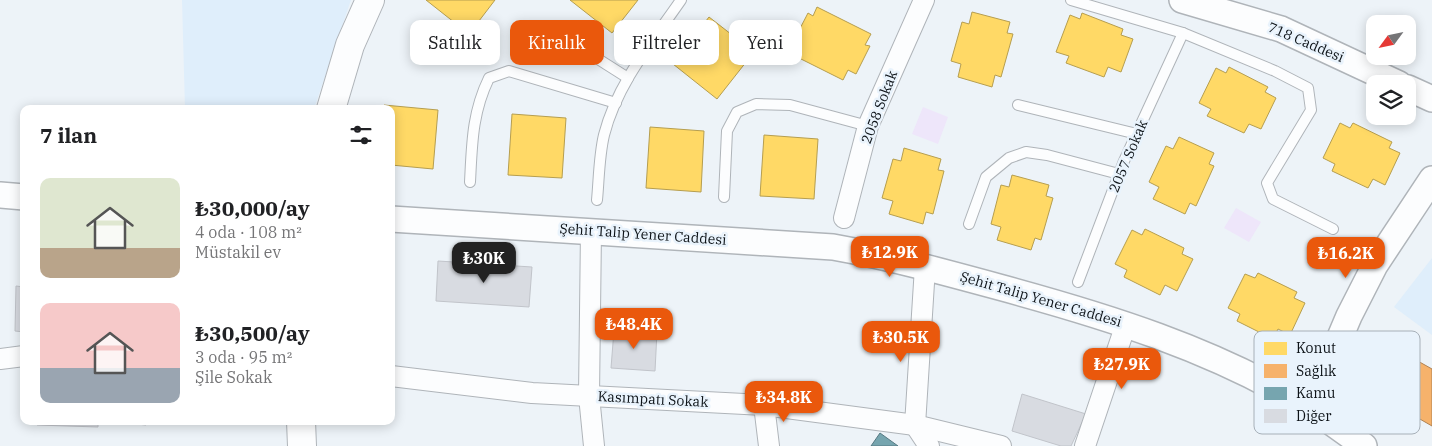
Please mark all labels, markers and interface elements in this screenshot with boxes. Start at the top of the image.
north arrow [1366,15,1416,65]
map controls [1366,15,1416,125]
street label: 718 Caddesi [1265,18,1347,66]
chip: Satılık [410,20,500,65]
chip: Kiralık [510,20,604,65]
chip: Filtreler [614,20,719,65]
chip: Yeni [729,20,802,65]
street label: 2058 Sokak [857,67,901,146]
button: layers [1366,75,1416,125]
street label: 2057 Sokak [1105,116,1152,195]
text: 7 ilan [40,121,97,149]
icon: filters [347,121,375,149]
text: ₺30,000/ay [195,194,310,222]
icon: home [80,198,140,258]
street label: Şehit Talip Yener Caddesi [559,219,727,249]
text: 4 oda · 108 m² [195,222,302,242]
pin: ₺12.9K [849,236,931,278]
pin: ₺16.2K [1305,236,1387,279]
text: Müstakil ev [195,242,281,262]
pin: ₺30K [454,242,514,284]
text: ₺12.9K [862,242,918,262]
text: ₺16.2K [1318,243,1374,263]
text: ₺30K [463,248,505,268]
street label: Şehit Talip Yener Caddesi [958,267,1124,331]
pin: ₺48.4K [593,308,675,350]
text: ₺48.4K [606,314,662,334]
text: ₺30,500/ay [195,319,310,347]
pin: ₺30.5K [860,320,942,363]
icon: home [80,323,140,383]
text: ₺30.5K [873,327,929,347]
legend [1254,331,1420,434]
text: Konut [1296,339,1336,357]
text: 3 oda · 95 m² [195,347,292,367]
pin: ₺27.9K [1081,348,1163,390]
text: ₺27.9K [1094,354,1150,374]
text: Sağlık [1296,362,1337,380]
text: Şile Sokak [195,367,272,387]
pin: ₺34.8K [743,380,825,423]
text: Kamu [1296,384,1336,402]
street label: Kasımpatı Sokak [597,387,710,411]
text: ₺34.8K [756,387,812,407]
text: Diğer [1296,407,1332,425]

